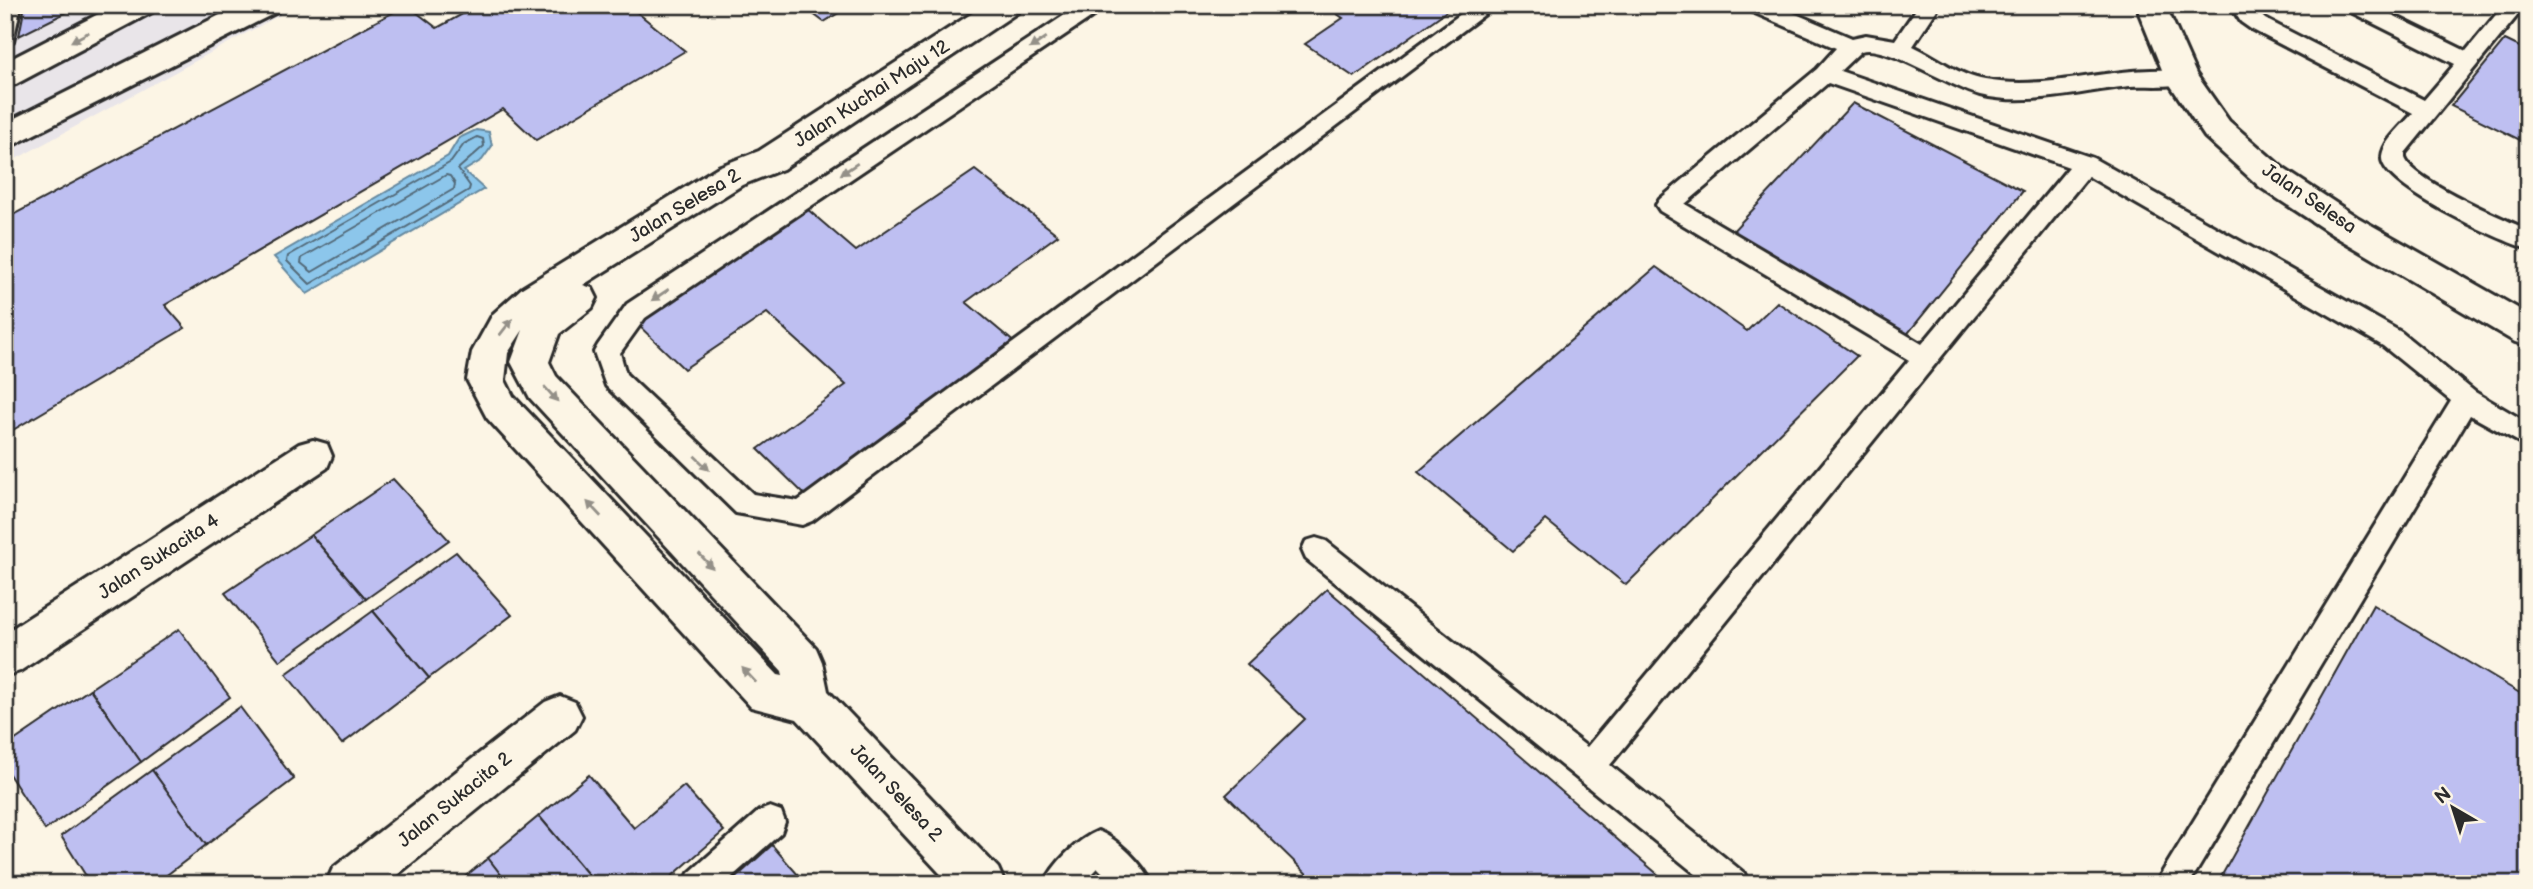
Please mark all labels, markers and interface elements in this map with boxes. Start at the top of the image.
one-way arrow [70,31,90,42]
street label: Jalan Kuchai Maju 12 [790,35,955,153]
one-way arrow [1029,36,1048,49]
street label: Jalan Selesa [2257,159,2361,239]
one-way arrow [840,162,858,176]
street label: Jalan Selesa 2 [625,163,745,248]
one-way arrow [650,289,669,302]
one-way arrow [499,319,514,337]
one-way arrow [543,385,559,403]
one-way arrow [693,454,710,470]
one-way arrow [587,501,603,518]
street label: Jalan Sukacita 4 [94,509,224,605]
one-way arrow [698,552,714,569]
one-way arrow [742,667,758,684]
street label: Jalan Selesa 2 [845,739,948,847]
street label: Jalan Sukacita 2 [394,747,517,853]
north arrow [2418,774,2488,844]
text: N [2430,783,2456,809]

